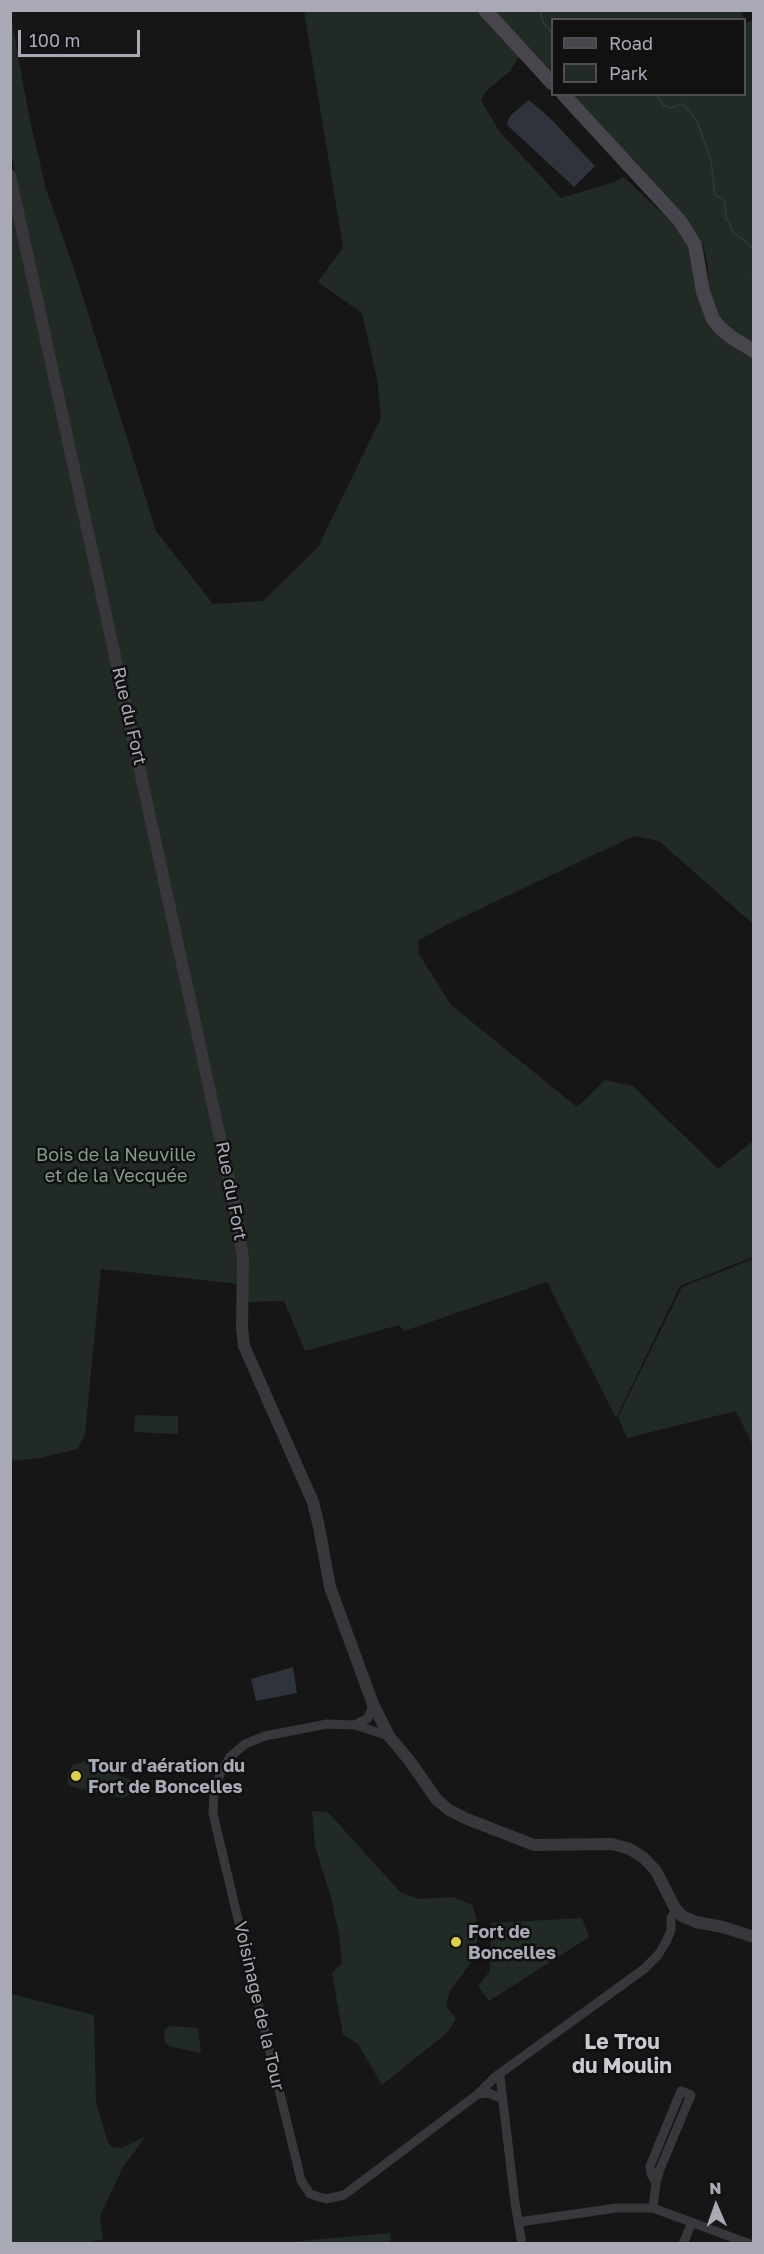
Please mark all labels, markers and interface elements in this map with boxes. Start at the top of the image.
scale bar [21,18,142,56]
legend [551,18,746,96]
text: 100 m [29,29,80,51]
text: Road [609,32,653,54]
text: Park [609,62,648,84]
street label: Rue du Fort [107,665,151,767]
street label: Rue du Fort [211,1140,251,1242]
park label: Bois de la Neuville et de la Vecquée [36,1144,196,1186]
place label: Tour d'aération du Fort de Boncelles [88,1755,245,1798]
marker: Tour d'aération du Fort de Boncelles [69,1769,83,1783]
street label: Voisinage de la Tour [229,1919,289,2093]
place label: Fort de Boncelles [468,1921,556,1964]
marker: Fort de Boncelles [449,1935,463,1949]
district label: Le Trou du Moulin [572,2029,672,2079]
north arrow [686,2176,746,2236]
text: N [709,2178,722,2198]

